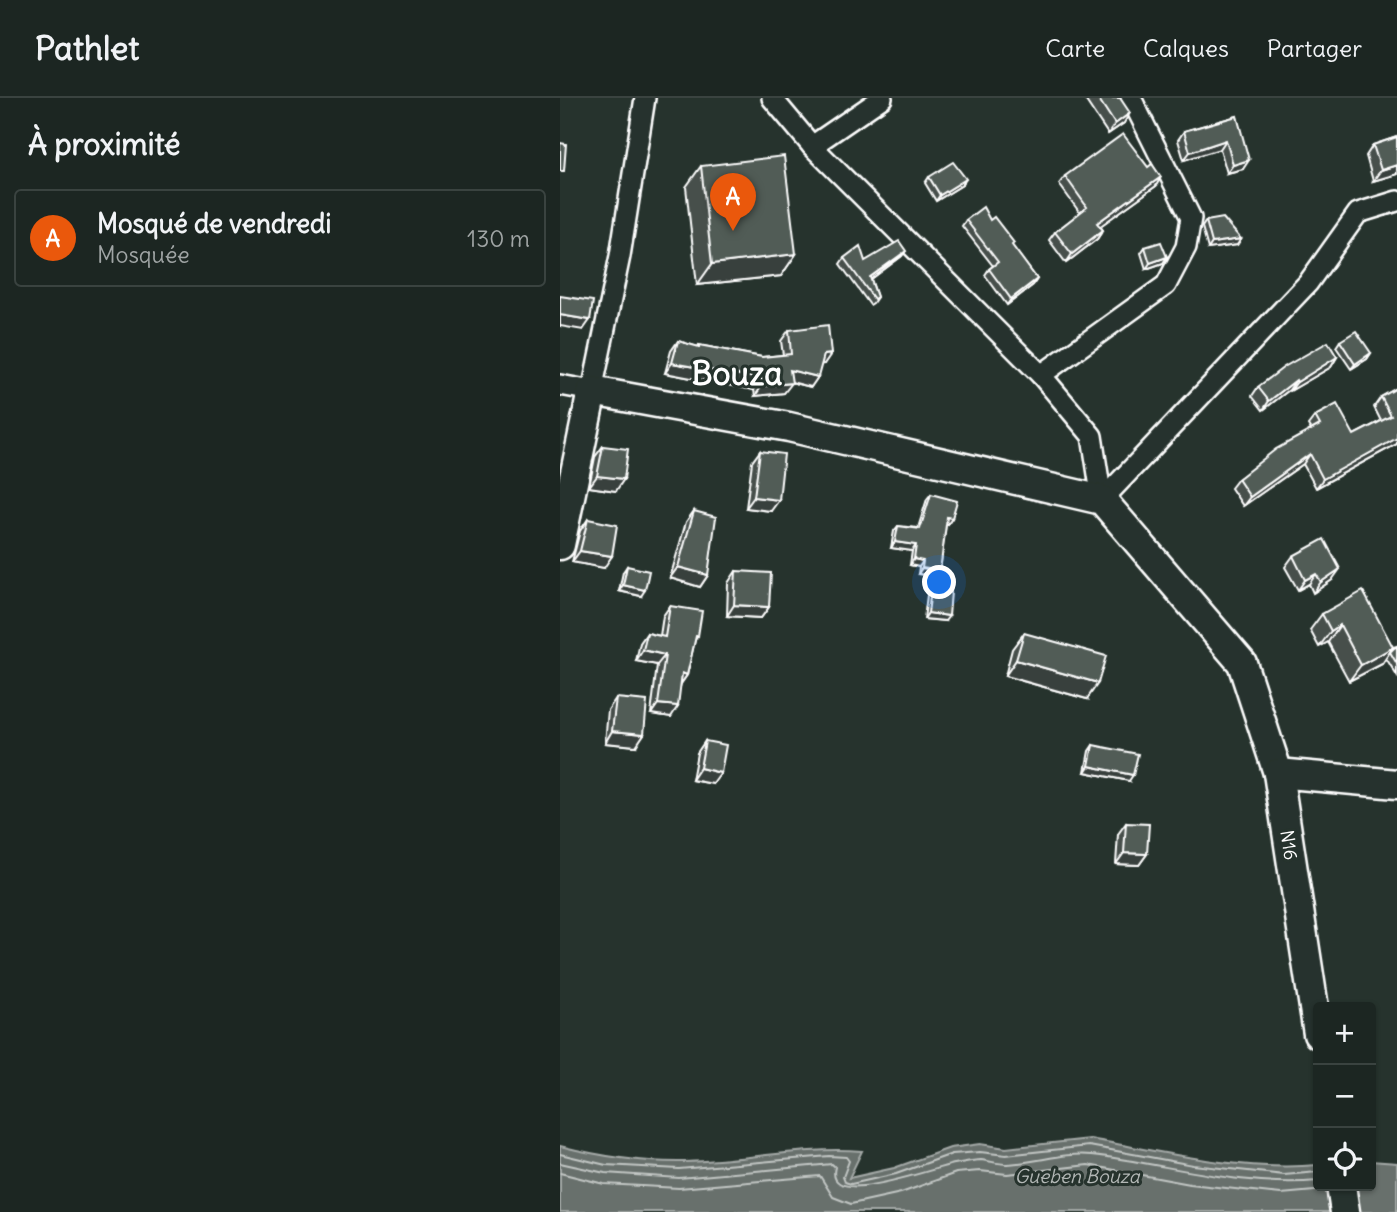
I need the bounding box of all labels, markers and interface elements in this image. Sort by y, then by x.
text: Pathlet [35,27,139,69]
text: Carte [1045,33,1105,63]
text: Calques [1143,33,1229,63]
text: Partager [1267,33,1362,63]
text: À proximité [28,125,180,163]
pin: A [710,173,756,231]
text: Mosqué de vendredi [97,207,331,240]
text: A [46,224,60,253]
text: 130 m [467,224,530,253]
text: Mosquée [97,240,190,269]
district label: Bouza [692,353,782,394]
your location [922,565,956,599]
street label: N16 [1275,828,1303,862]
map controls [1313,1002,1376,1191]
button: + [1313,1002,1376,1065]
button: − [1313,1065,1376,1128]
button: locate [1313,1128,1376,1191]
water label: Gueben Bouza [1014,1164,1141,1188]

